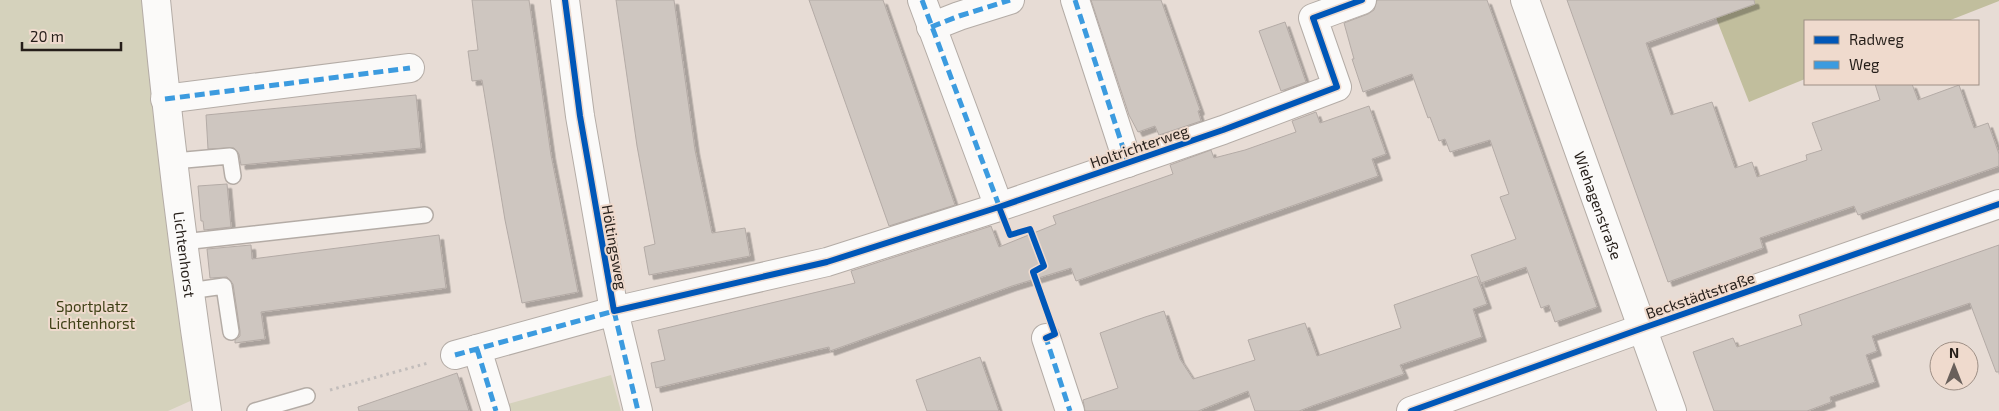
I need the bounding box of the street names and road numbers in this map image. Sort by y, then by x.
street label: Holtrichterweg [1087,121,1191,171]
street label: Wiehagenstraße [1571,149,1626,262]
street label: Höltingsweg [599,203,631,291]
street label: Lichtenhorst [170,210,199,299]
street label: Beckstädtstraße [1643,268,1757,322]

